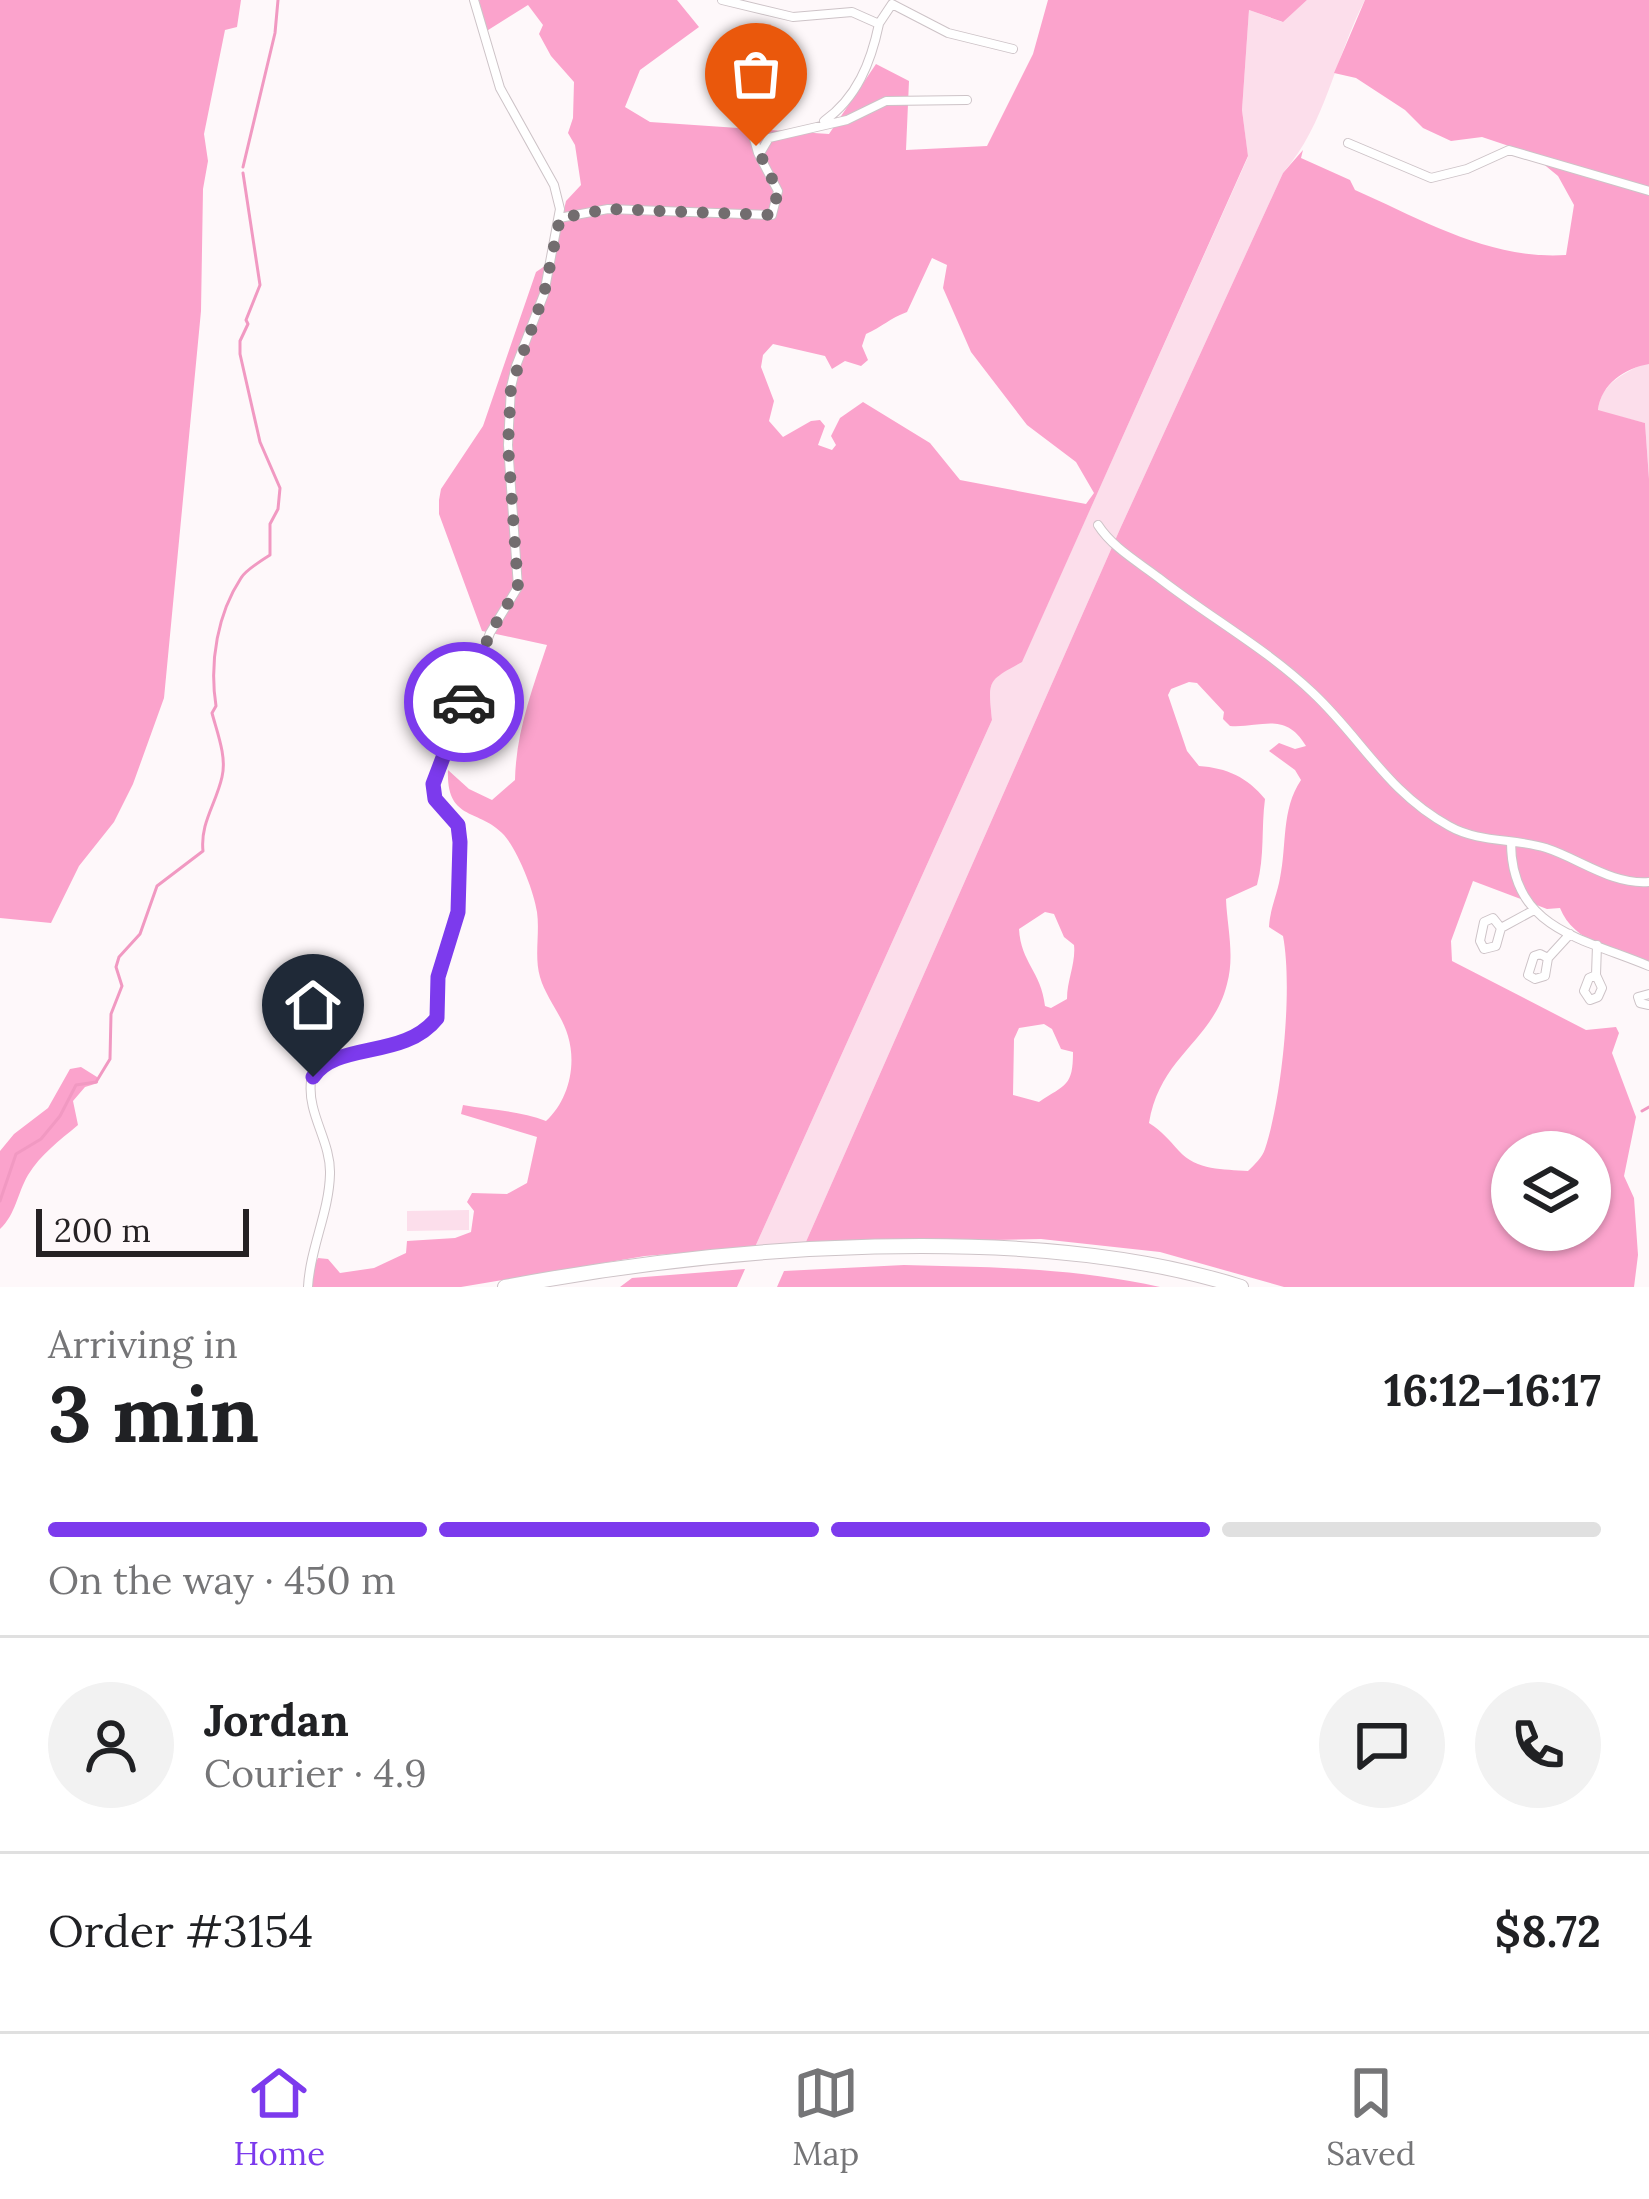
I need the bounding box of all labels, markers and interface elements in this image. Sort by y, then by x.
pin [705,23,807,146]
icon: bag [723,41,789,107]
courier [404,642,524,762]
icon: car [431,669,497,735]
pin [262,954,364,1077]
icon: home [280,972,346,1038]
map controls [1491,1131,1611,1251]
button: layers [1491,1131,1611,1251]
scale bar [36,1203,249,1256]
text: 200 m [54,1209,151,1251]
text: Arriving in [48,1319,238,1369]
text: 16:12–16:17 [1384,1361,1601,1418]
text: 3 min [48,1364,259,1463]
text: On the way · 450 m [48,1555,396,1605]
button: person [48,1682,174,1808]
button: chat [1319,1682,1445,1808]
button: phone [1475,1682,1601,1808]
text: Jordan [204,1691,349,1748]
text: Courier · 4.9 [204,1748,427,1798]
text: Order #3154 [48,1902,313,1959]
text: $8.72 [1495,1902,1601,1959]
tab: Home [233,2060,325,2174]
tab: Map [792,2060,859,2174]
tab: Saved [1326,2060,1415,2174]

